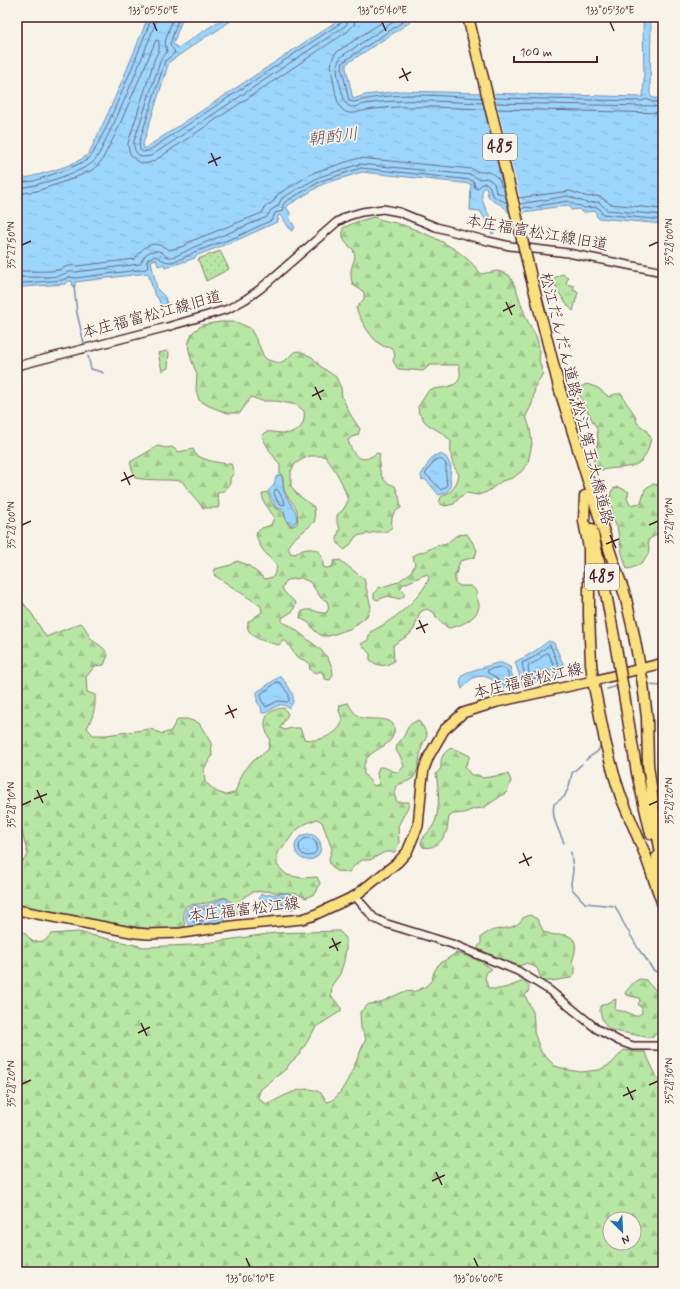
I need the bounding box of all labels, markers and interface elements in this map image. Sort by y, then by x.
text: 133°05'50"E [128,4,178,18]
text: 133°05'40"E [357,4,407,18]
text: 133°05'30"E [586,4,635,18]
scale bar [514,38,597,64]
text: 100 m [520,45,552,61]
water label: 朝酌川 [306,123,360,151]
road number: 485 [483,134,517,160]
street label: 本庄福富松江線旧道 [464,210,610,256]
text: 35°28'00"N [663,218,677,266]
text: 35°27'50"N [5,221,19,269]
street label: 松江だんだん道路;松江第五大橋道路 [534,270,618,528]
street label: 本庄福富松江線旧道 [80,286,224,344]
text: 35°28'10"N [663,498,677,544]
text: 35°28'00"N [5,501,19,549]
road number: 485 [585,564,619,590]
street label: 本庄福富松江線 [471,658,585,704]
text: 35°28'20"N [663,777,677,824]
text: 35°28'10"N [5,782,19,828]
street label: 本庄福富松江線 [187,893,301,927]
text: 35°28'30"N [663,1058,677,1104]
text: 35°28'20"N [5,1060,19,1107]
north arrow [602,1211,642,1251]
text: N [619,1231,632,1247]
text: 133°06'10"E [225,1272,275,1286]
text: 133°06'00"E [453,1272,503,1286]

